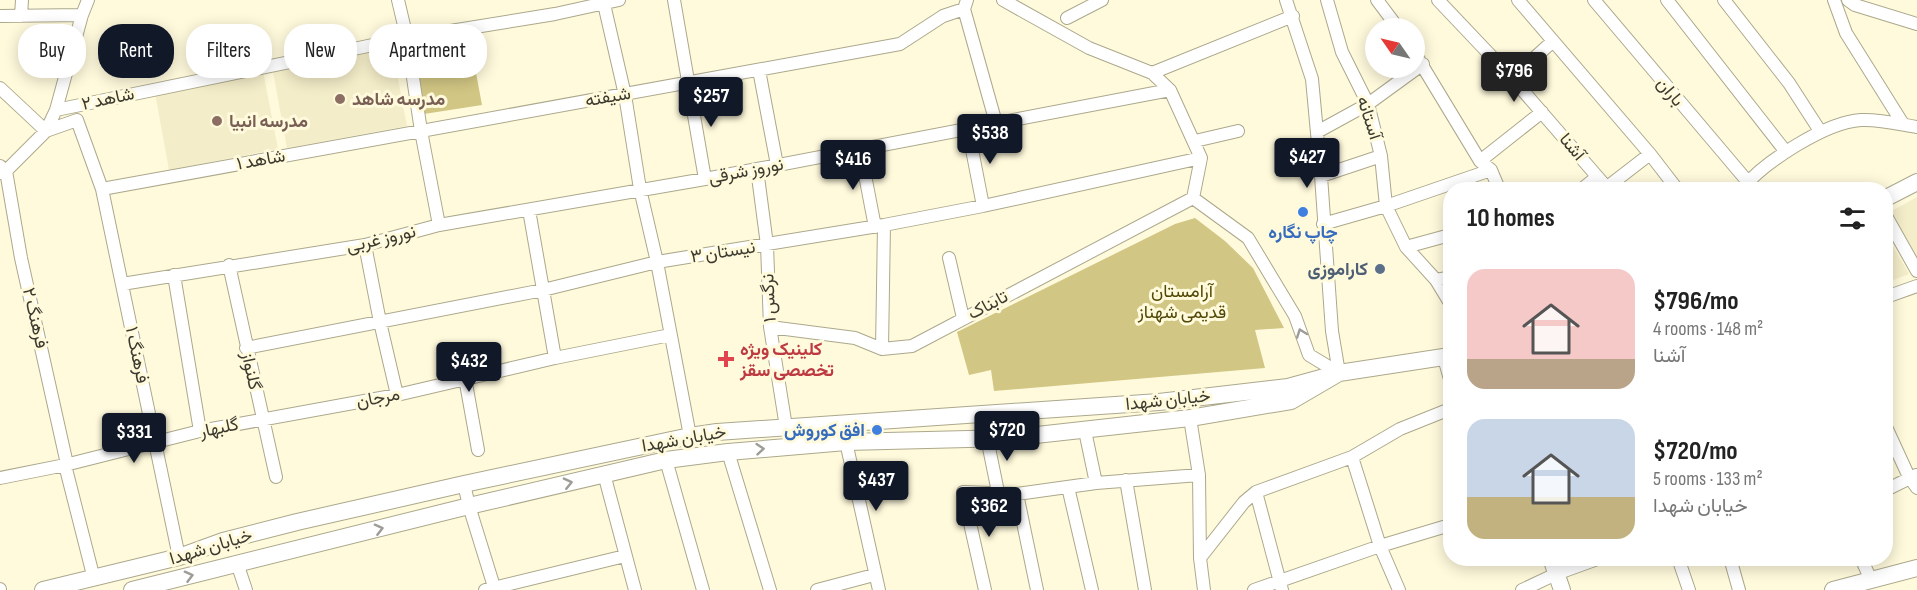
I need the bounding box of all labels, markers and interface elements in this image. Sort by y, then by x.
north arrow [1365,18,1425,78]
map controls [1365,18,1425,78]
chip: Buy [18,24,86,78]
chip: Rent [98,24,174,78]
chip: Filters [186,24,272,78]
chip: New [284,24,357,78]
chip: Apartment [369,24,487,78]
pin: $796 [1478,52,1550,103]
text: $796 [1495,59,1533,83]
street label: باران [1652,73,1688,111]
pin: $257 [675,77,747,128]
street label: شاهد ۲ [80,83,136,115]
street label: شیفته [584,83,632,111]
text: $257 [693,84,729,108]
place label: مدرسه شاهد [352,89,445,110]
marker: مدرسه شاهد [333,92,347,106]
street label: آستانه [1352,94,1386,144]
place label: مدرسه انبیا [229,111,308,132]
marker: مدرسه انبیا [210,114,224,128]
pin: $538 [954,114,1026,165]
text: $538 [971,121,1009,145]
street label: آشنا [1555,129,1591,166]
pin: $427 [1271,138,1343,189]
pin: $416 [817,140,889,191]
street label: شاهد ۱ [235,145,287,175]
text: $427 [1288,145,1326,169]
text: $416 [835,147,871,171]
street label: نوروز شرقی [707,153,785,189]
icon: filters [1836,202,1869,235]
text: 10 homes [1467,203,1555,234]
marker: چاپ نگاره [1296,205,1310,219]
street label: نوروز غربی [344,221,418,257]
place label: چاپ نگاره [1268,222,1338,244]
street label: نیستان ۳ [689,237,757,267]
place label: کاراموزی [1308,259,1368,280]
marker: کاراموزی [1373,262,1387,276]
street label: نرگس ۱ [757,273,781,323]
park label: آرامستان قدیمی شهناز [1137,281,1226,323]
street label: فرهنگ ۲ [18,286,52,350]
street label: تابناک [964,286,1012,324]
text: $796/mo [1653,286,1739,317]
icon: home [1515,293,1587,365]
text: 4 rooms · 148 m² [1653,317,1763,341]
street label: فرهنگ ۱ [121,325,153,385]
one-way arrow [1296,328,1308,339]
place label: کلینیک ویژه تخصصی سقز [739,339,834,381]
pin: $432 [433,342,505,393]
text: آشنا [1653,344,1685,368]
street label: گلنواز [237,349,265,392]
text: $432 [450,349,488,373]
marker: کلینیک ویژه تخصصی سقز [717,350,735,368]
street label: مرجان [354,383,402,413]
street label: خیابان شهدا [1124,385,1212,415]
pin: $720 [971,411,1043,462]
pin: $331 [98,413,170,464]
street label: گلبهار [196,414,241,443]
text: $720 [988,418,1026,442]
text: $331 [116,420,152,444]
place label: افق کوروش [784,420,865,441]
street label: خیابان شهدا [640,421,728,457]
marker: افق کوروش [870,423,884,437]
text: $720/mo [1653,436,1738,467]
one-way arrow [755,443,764,456]
icon: home [1515,443,1587,515]
pin: $437 [840,461,912,512]
text: 5 rooms · 133 m² [1653,467,1763,491]
text: $437 [857,468,895,492]
one-way arrow [563,477,573,490]
pin: $362 [953,487,1025,538]
text: $362 [970,494,1008,518]
text: خیابان شهدا [1653,494,1748,518]
street label: خیابان شهدا [167,524,255,570]
one-way arrow [373,524,383,537]
one-way arrow [183,571,194,583]

